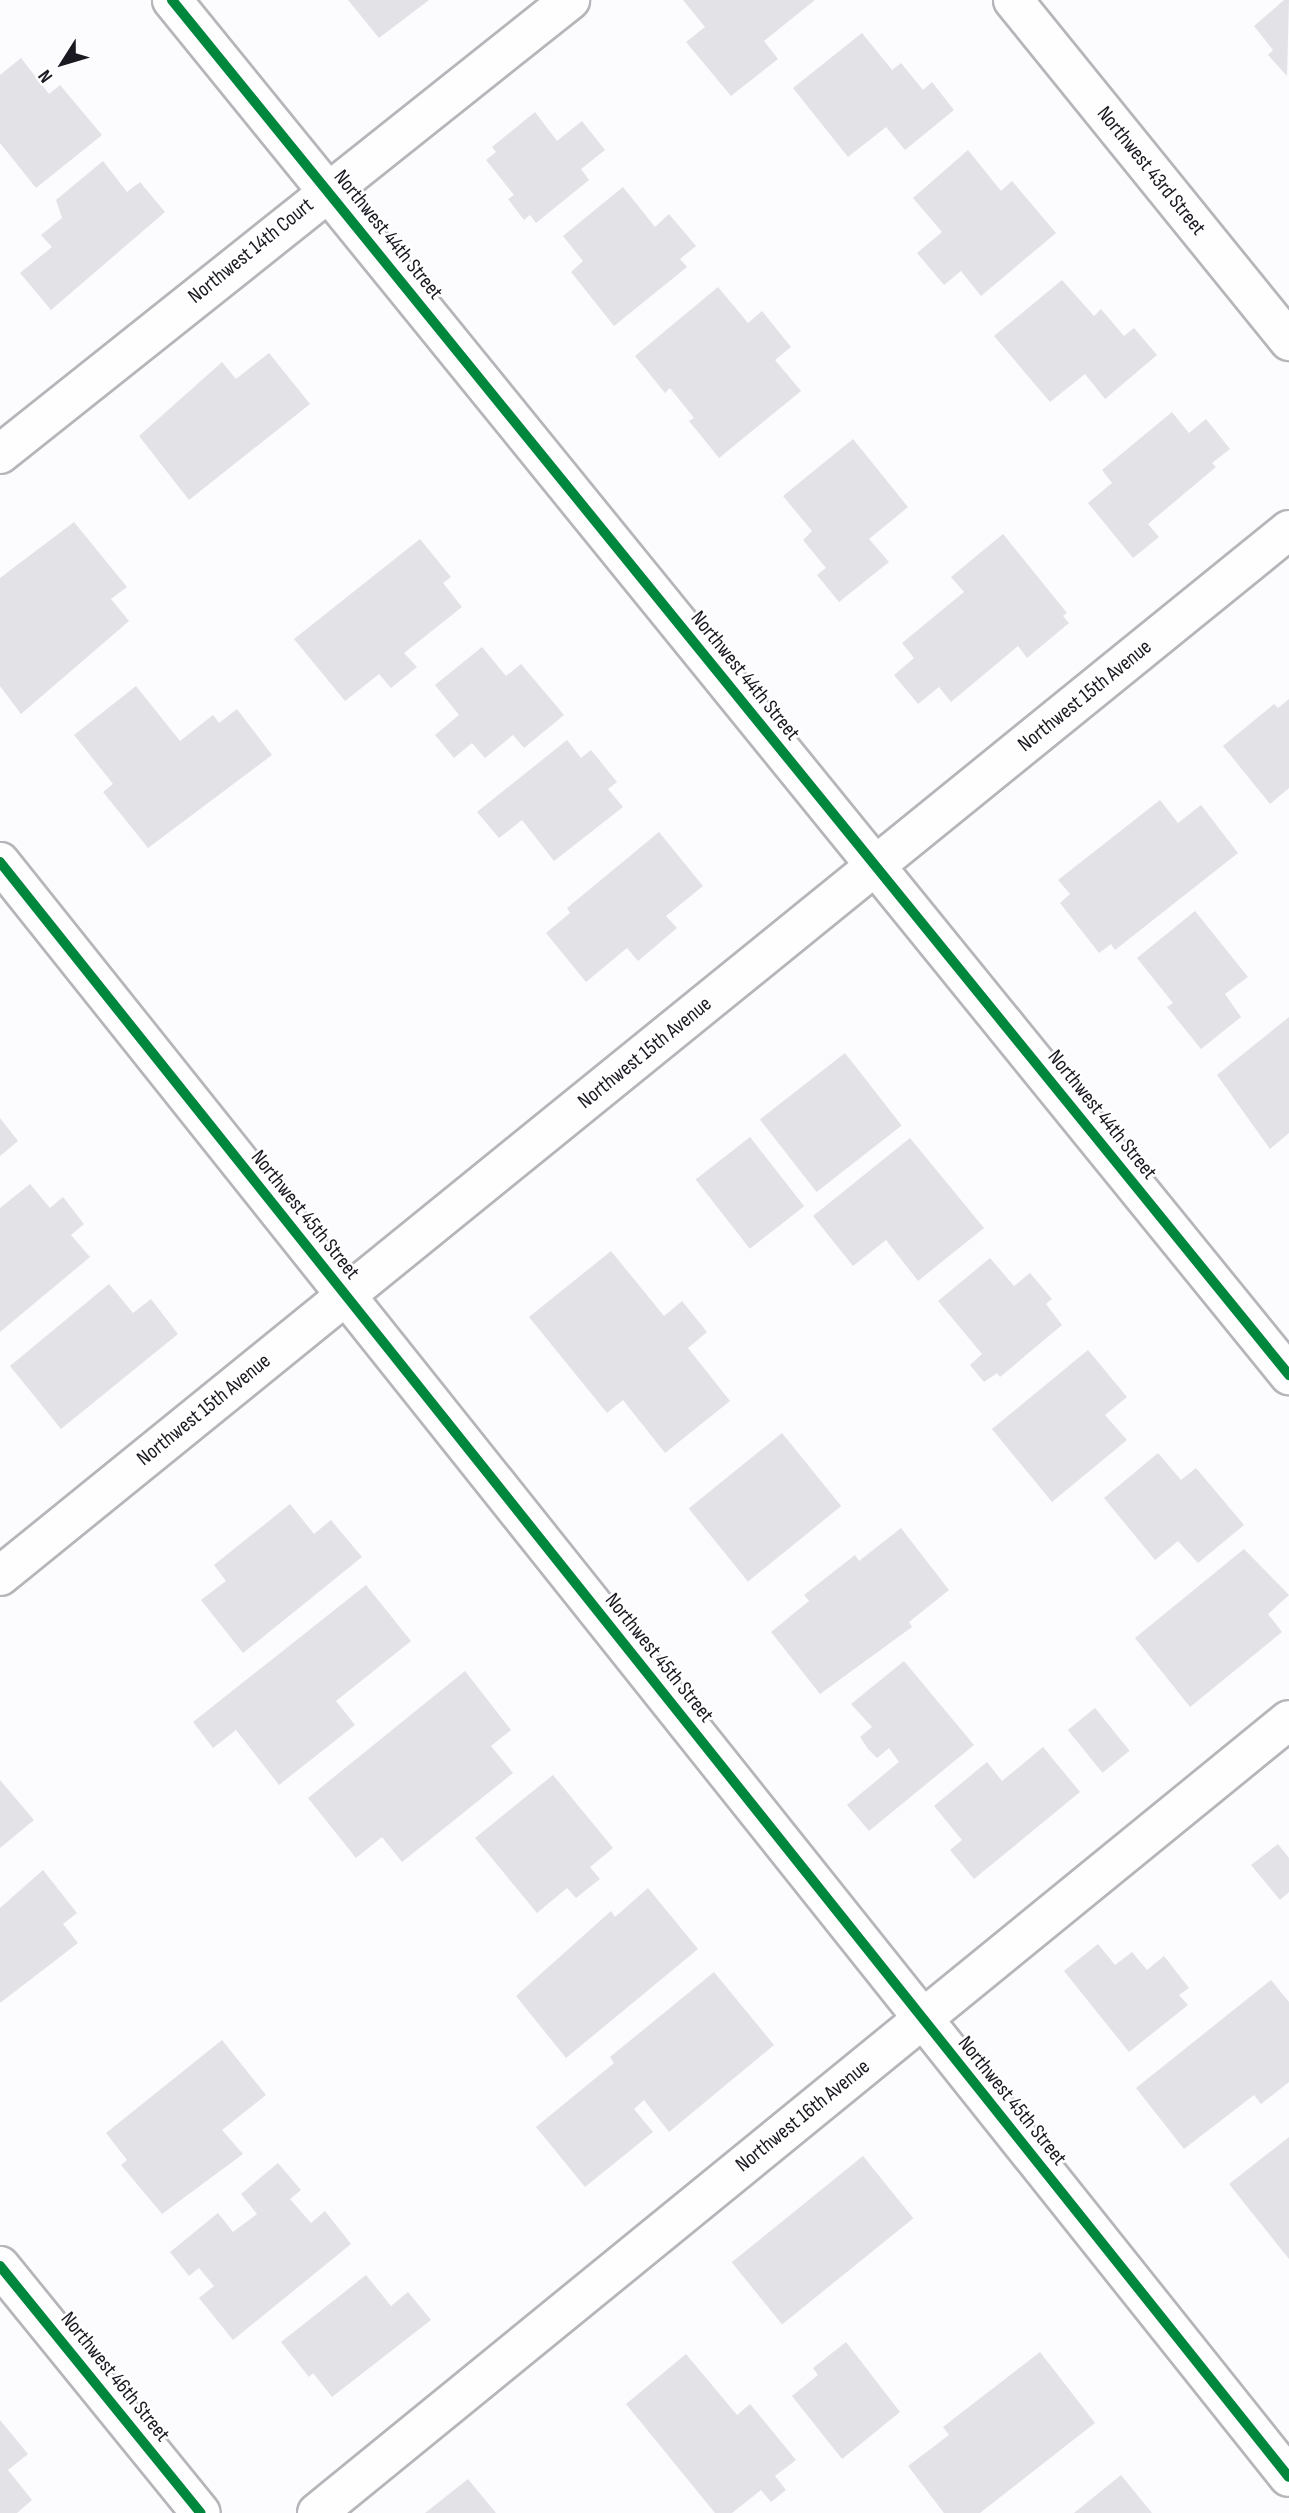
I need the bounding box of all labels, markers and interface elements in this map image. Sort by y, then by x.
north arrow [28,28,98,98]
text: N [34,65,58,87]
street label: Northwest 43rd Street [1091,102,1211,240]
street label: Northwest 44th Street [328,165,448,305]
street label: Northwest 14th Court [183,193,319,309]
street label: Northwest 44th Street [685,606,805,746]
street label: Northwest 15th Avenue [1013,634,1157,758]
street label: Northwest 15th Avenue [573,991,717,1115]
street label: Northwest 44th Street [1042,1045,1162,1185]
street label: Northwest 45th Street [245,1145,365,1285]
street label: Northwest 15th Avenue [132,1348,276,1472]
street label: Northwest 45th Street [599,1588,719,1728]
street label: Northwest 45th Street [952,2031,1072,2171]
street label: Northwest 16th Avenue [731,2054,875,2178]
street label: Northwest 46th Street [55,2307,175,2447]

